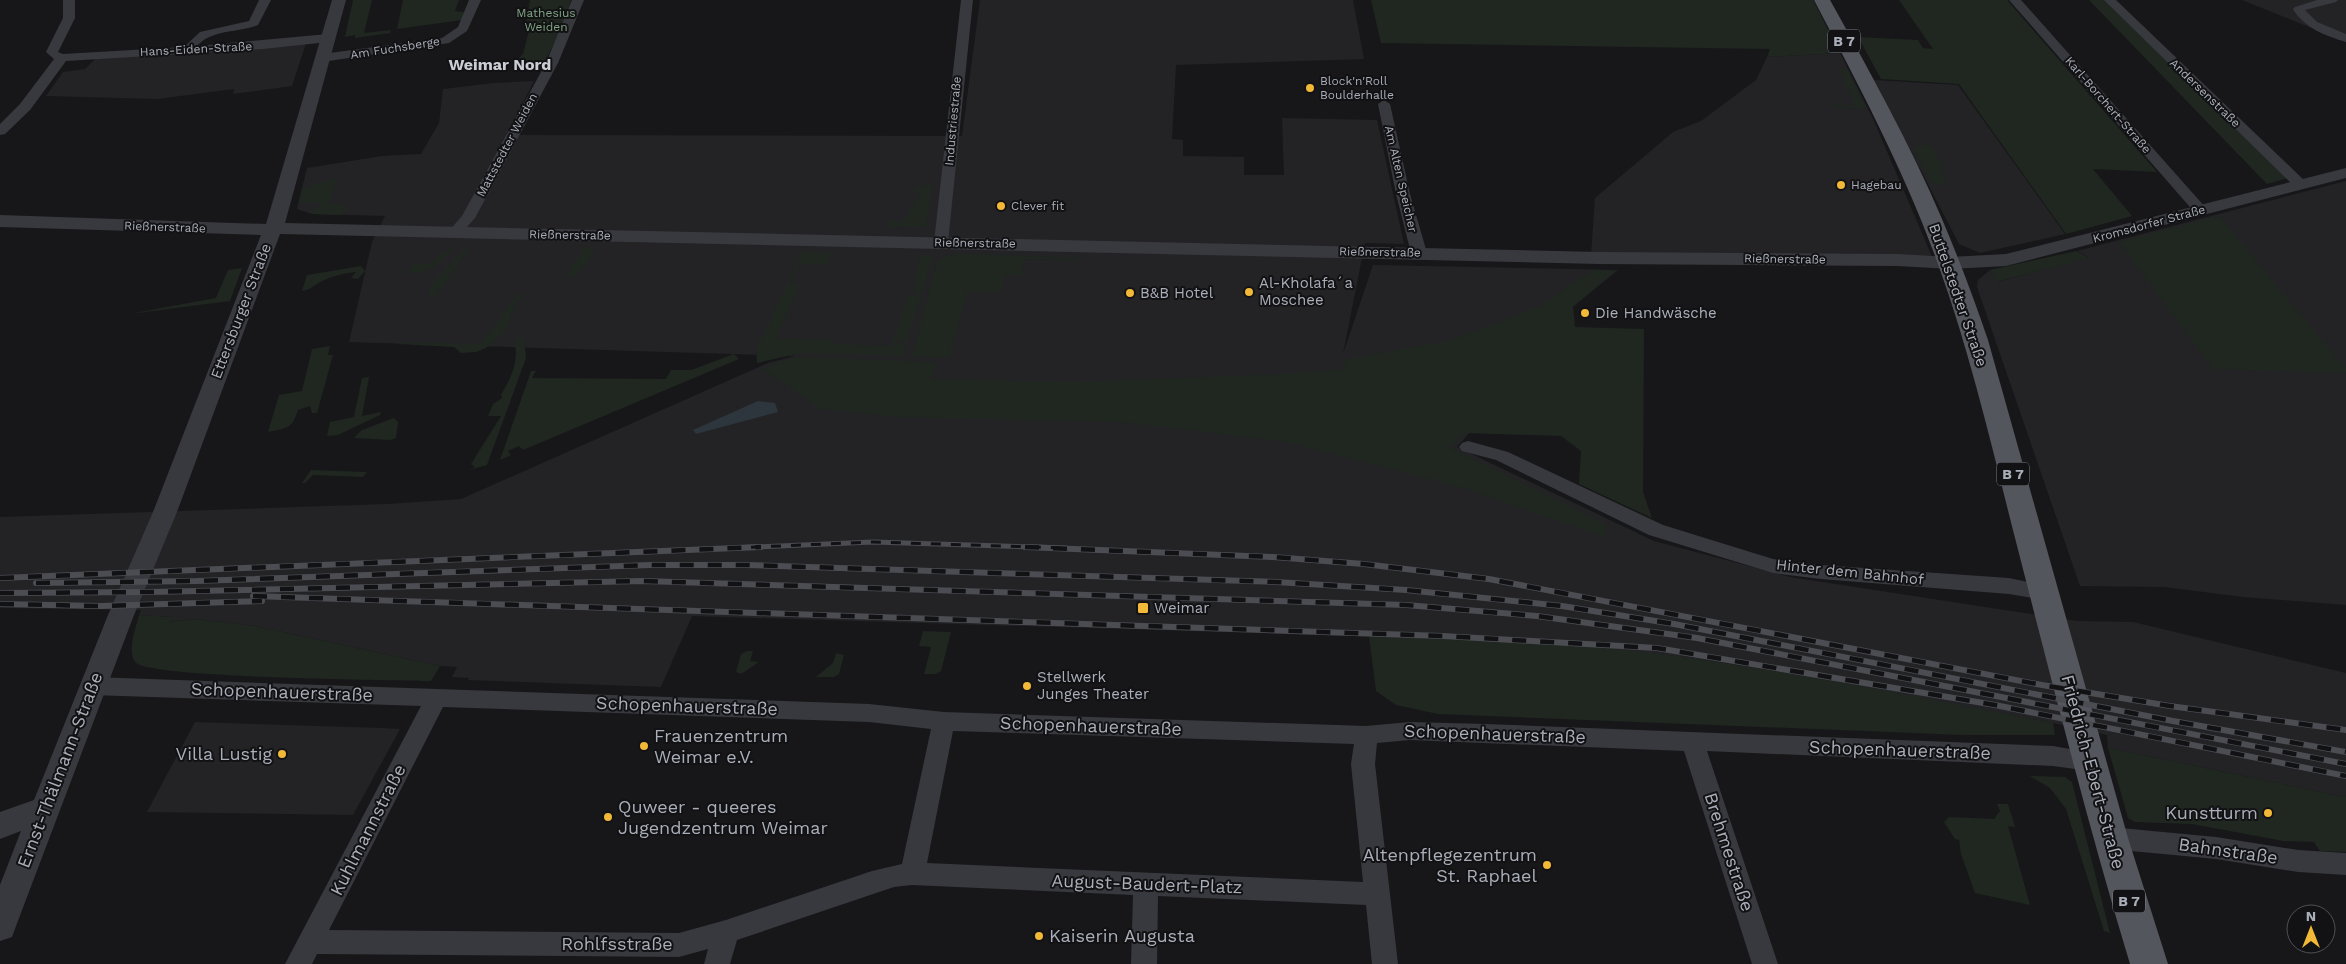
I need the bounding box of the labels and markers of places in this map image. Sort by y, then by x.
place label: Block'n'Roll Boulderhalle [1320,74,1394,102]
marker: Block'n'Roll Boulderhalle [1304,82,1316,94]
place label: Hagebau [1851,178,1902,192]
marker: Hagebau [1835,179,1847,191]
place label: Clever fit [1011,199,1064,213]
marker: Clever fit [995,200,1007,212]
place label: Al-Kholafa´a Moschee [1259,274,1354,309]
place label: B&B Hotel [1140,284,1214,302]
marker: Al-Kholafa´a Moschee [1243,286,1255,298]
marker: B&B Hotel [1124,287,1136,299]
place label: Die Handwäsche [1595,304,1717,322]
marker: Die Handwäsche [1579,307,1591,319]
place label: Weimar [1154,599,1209,617]
marker: Weimar [1136,601,1150,615]
place label: Stellwerk Junges Theater [1037,668,1149,703]
marker: Stellwerk Junges Theater [1021,680,1033,692]
place label: Frauenzentrum Weimar e.V. [654,725,788,767]
marker: Frauenzentrum Weimar e.V. [638,740,650,752]
place label: Villa Lustig [176,743,272,764]
marker: Villa Lustig [276,748,288,760]
place label: Quweer - queeres Jugendzentrum Weimar [618,796,828,838]
place label: Kunstturm [2165,802,2258,823]
marker: Kunstturm [2262,807,2274,819]
marker: Quweer - queeres Jugendzentrum Weimar [602,811,614,823]
place label: Altenpflegezentrum St. Raphael [1363,844,1537,886]
marker: Altenpflegezentrum St. Raphael [1541,859,1553,871]
place label: Kaiserin Augusta [1049,925,1195,946]
marker: Kaiserin Augusta [1033,930,1045,942]

